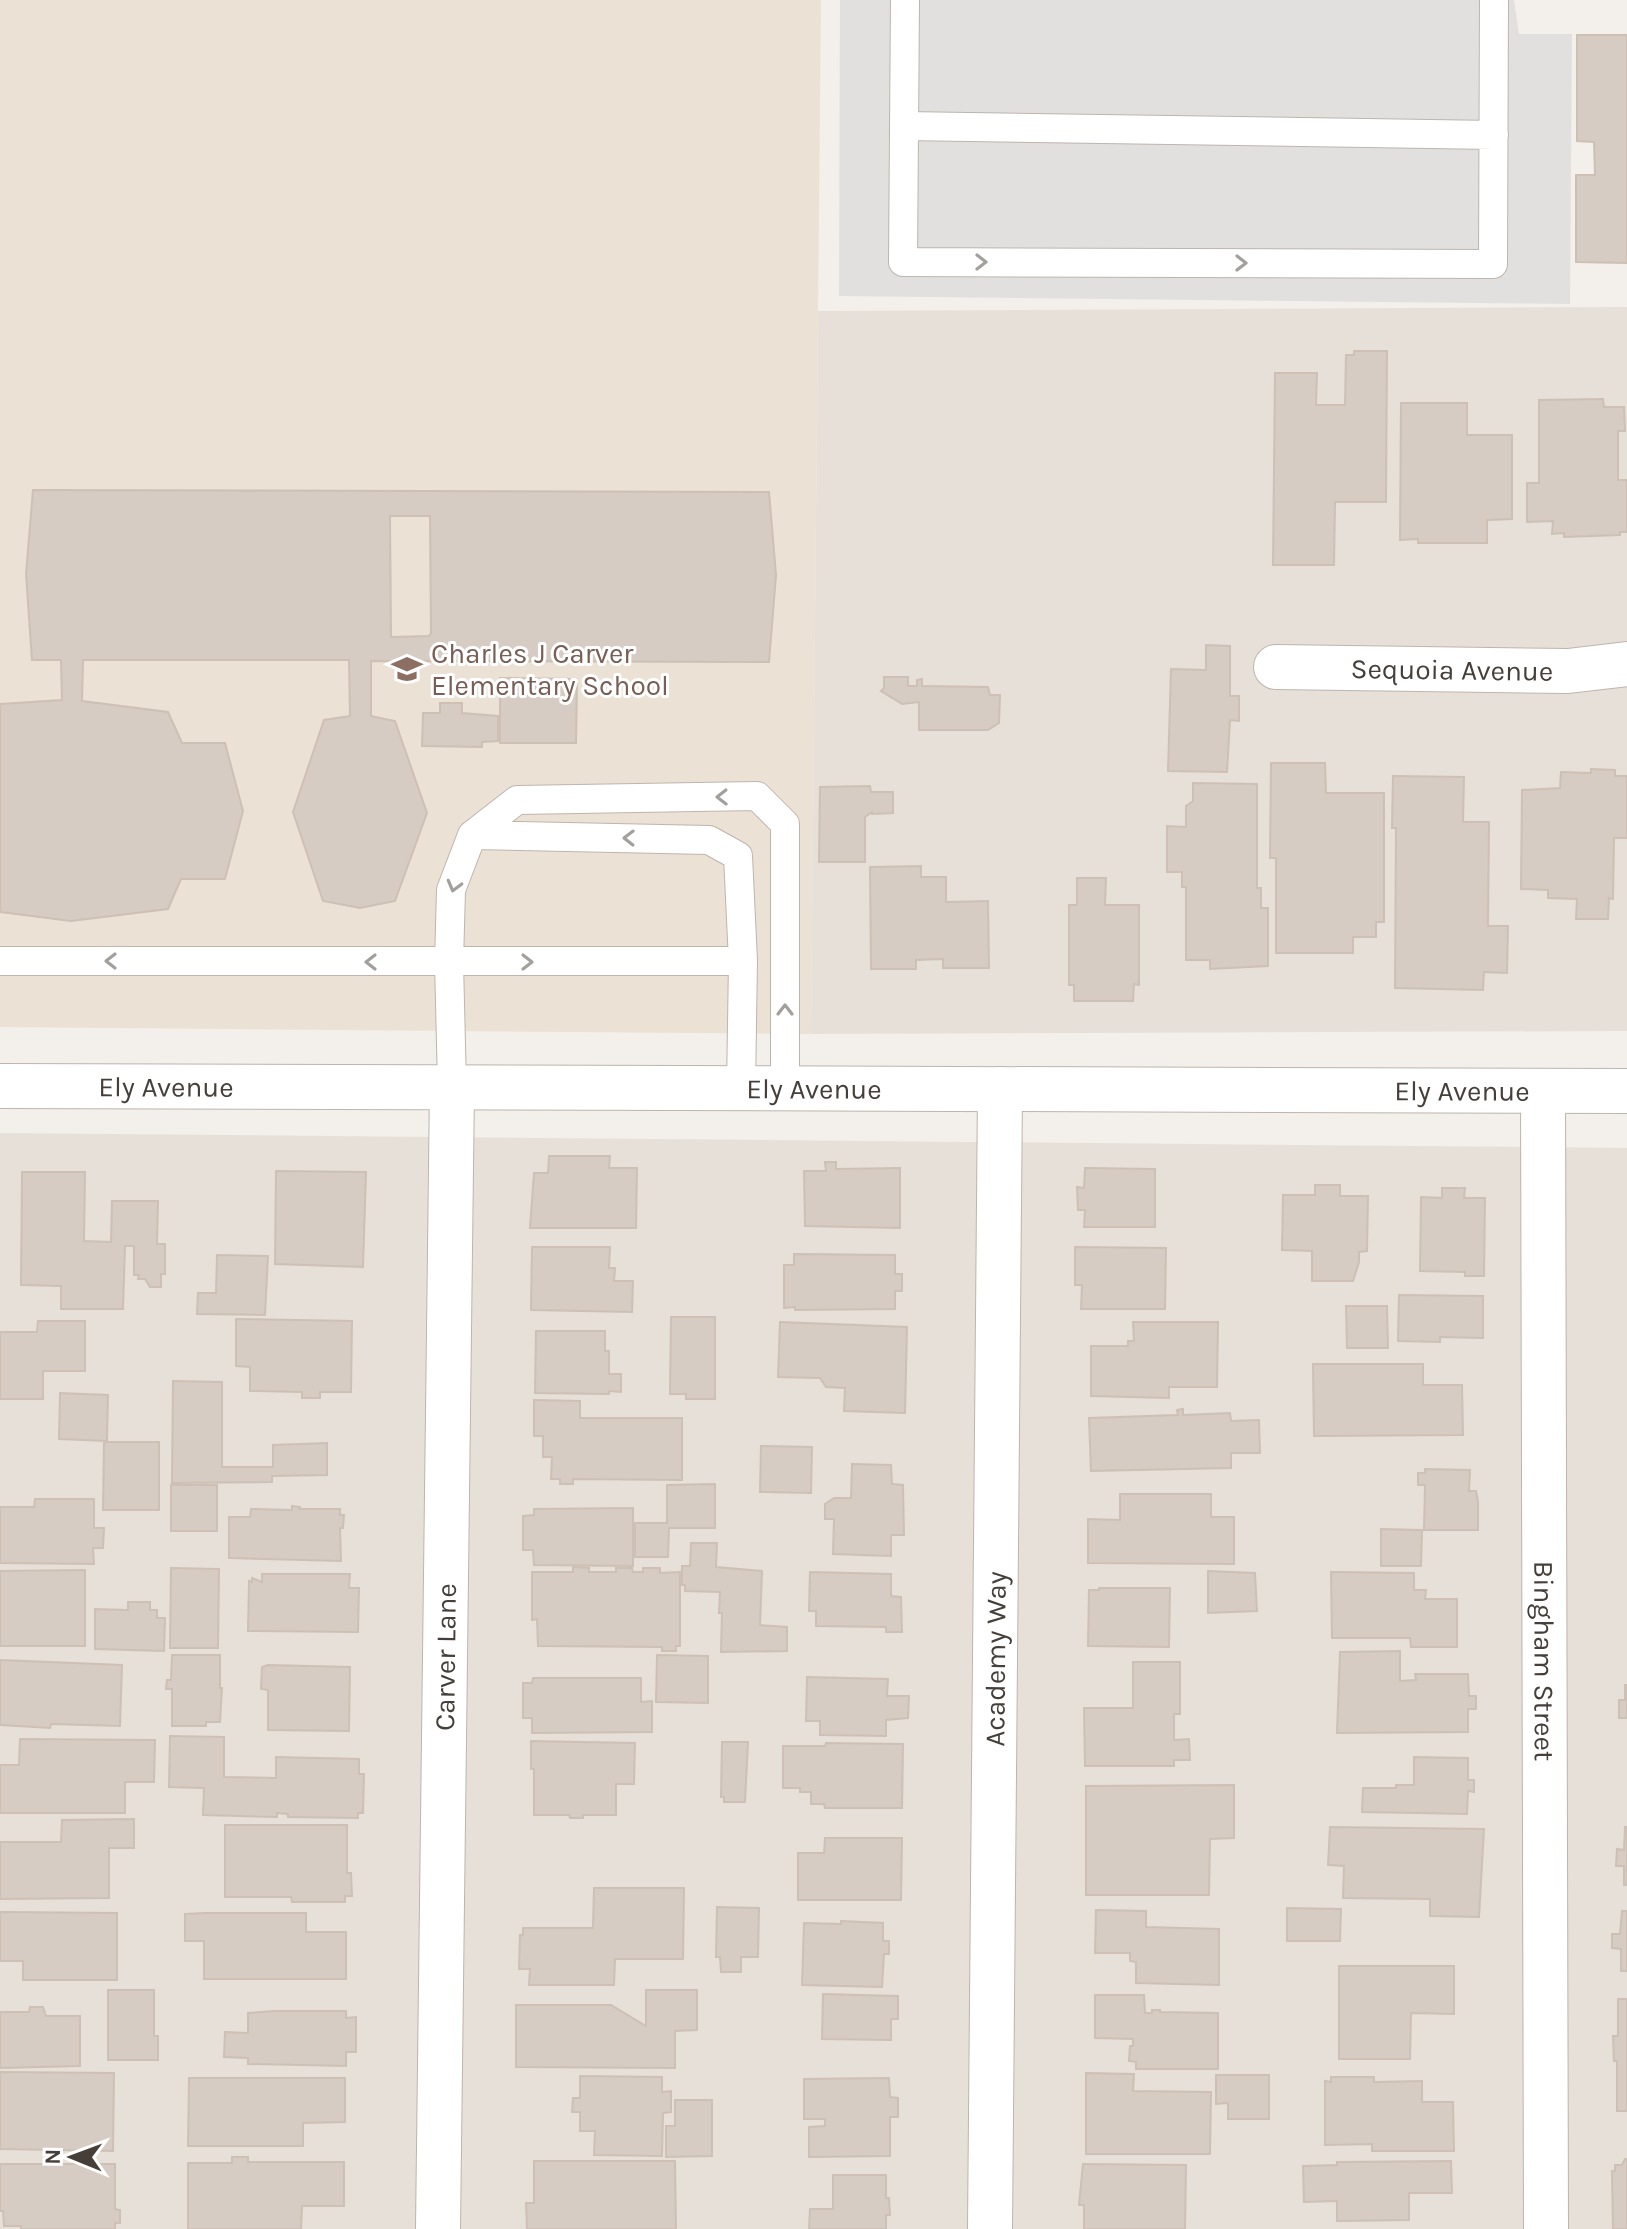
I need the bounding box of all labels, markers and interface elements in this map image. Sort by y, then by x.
one-way arrow [975,253,988,271]
one-way arrow [1235,254,1248,272]
place label: Charles J Carver Elementary School [431,637,669,702]
school or university icon: Charles J Carver Elementary School [390,652,424,686]
street label: Sequoia Avenue [1350,652,1554,688]
one-way arrow [715,788,728,806]
one-way arrow [622,830,635,847]
one-way arrow [447,878,464,892]
one-way arrow [104,952,117,970]
one-way arrow [364,953,377,971]
one-way arrow [521,953,534,971]
one-way arrow [776,1003,794,1016]
street label: Ely Avenue [98,1070,234,1104]
street label: Ely Avenue [746,1072,882,1106]
street label: Ely Avenue [1394,1074,1530,1108]
street label: Bingham Street [1527,1561,1561,1761]
street label: Academy Way [978,1571,1013,1747]
street label: Carver Lane [428,1583,463,1731]
north arrow [32,2117,112,2197]
text: N [40,2149,66,2165]

